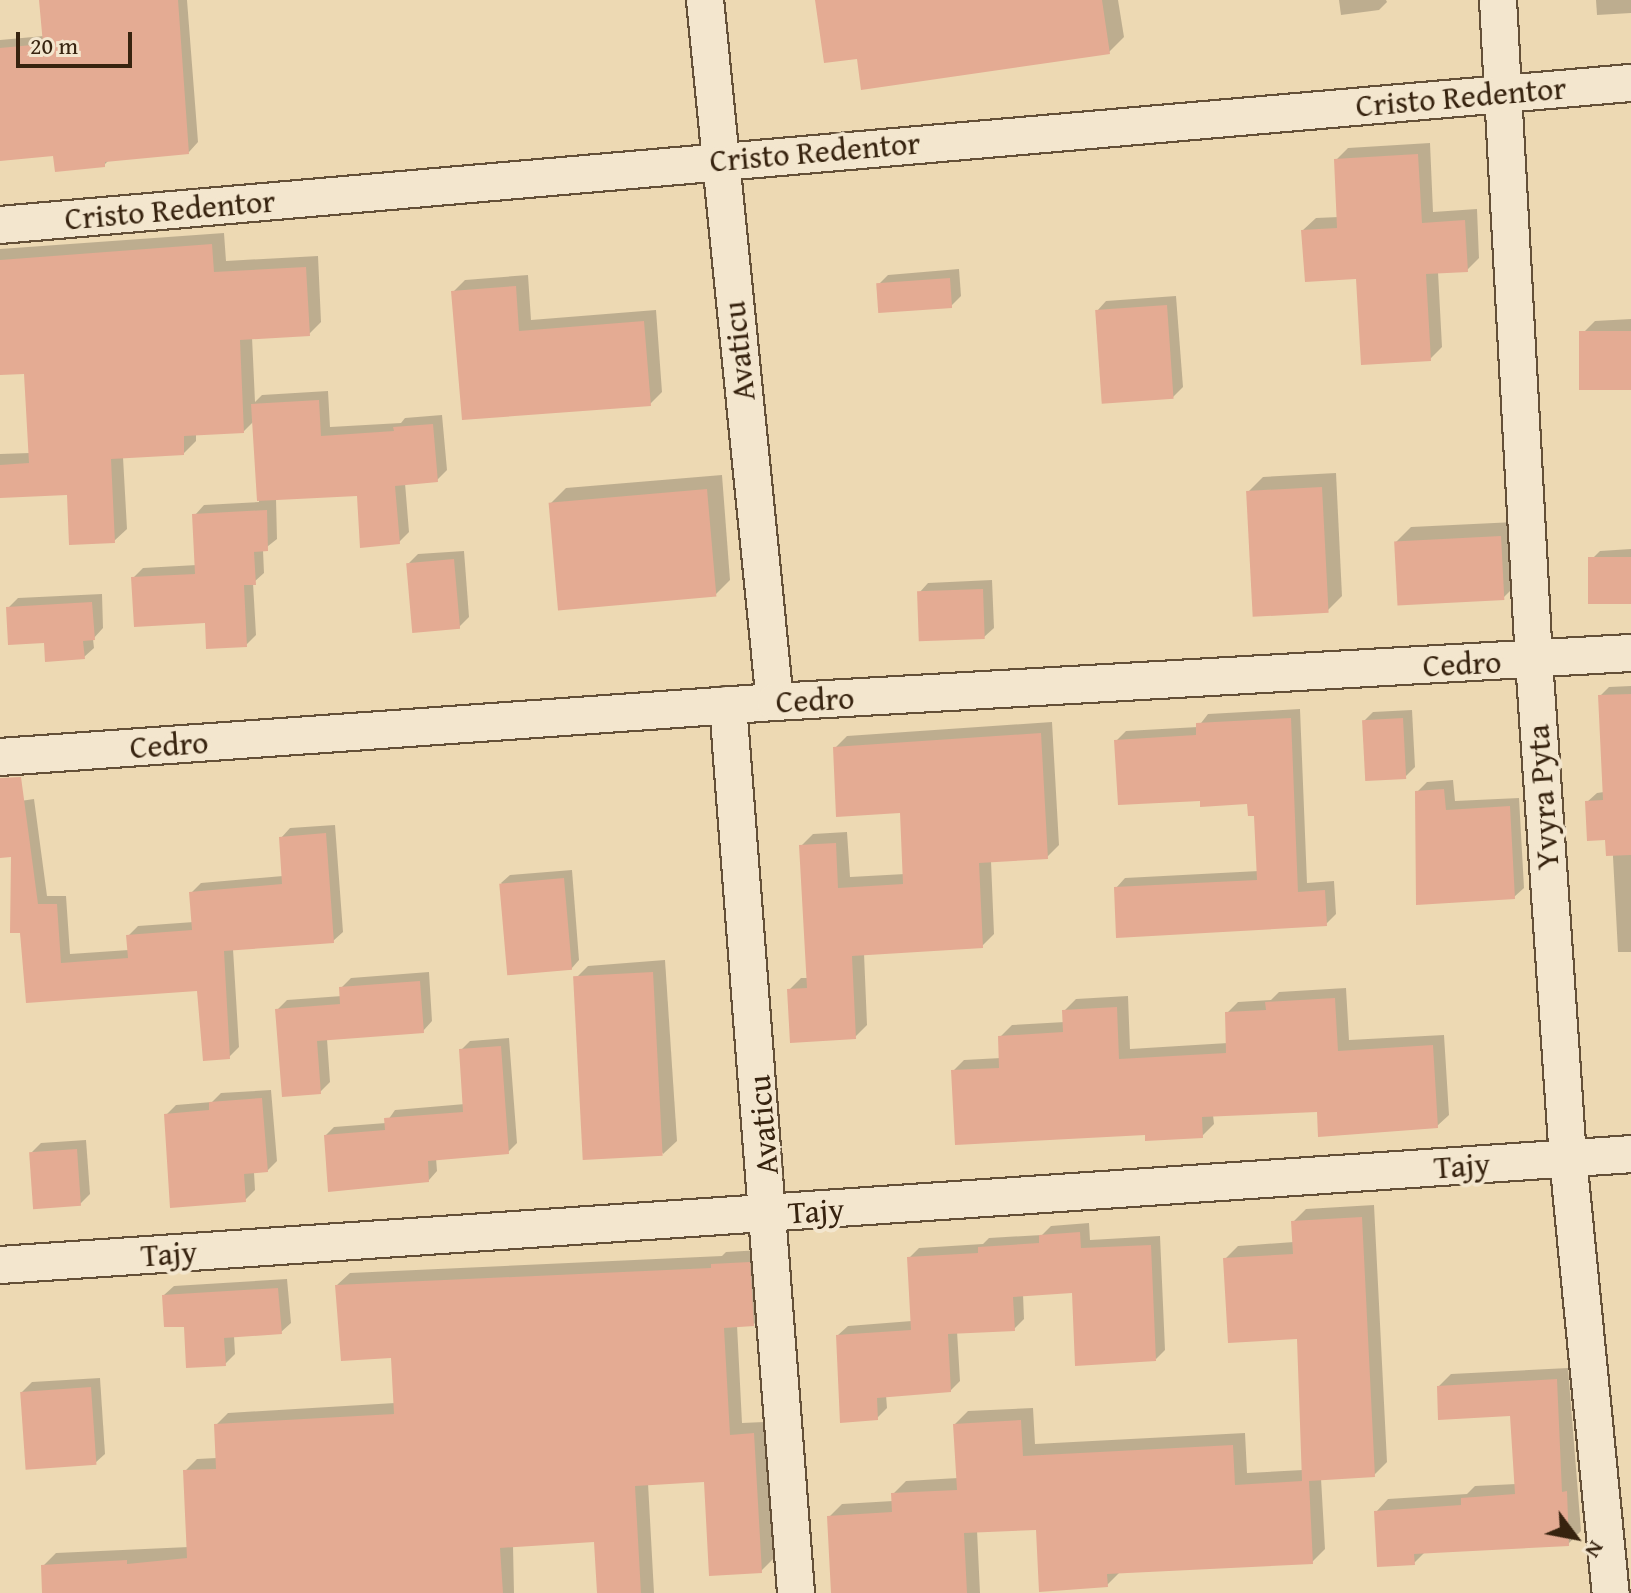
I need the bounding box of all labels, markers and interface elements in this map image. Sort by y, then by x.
scale bar [20,16,136,66]
text: 20 m [30,28,78,63]
street label: Cristo Redentor [1354,69,1568,125]
street label: Cristo Redentor [708,124,922,180]
street label: Cristo Redentor [63,182,277,238]
street label: Avaticu [715,299,763,403]
street label: Cedro [1422,643,1502,685]
street label: Cedro [775,679,855,721]
street label: Cedro [128,723,210,767]
street label: Yvyra Pyta [1519,723,1567,871]
street label: Avaticu [740,1073,786,1177]
street label: Tajy [1433,1145,1491,1187]
street label: Tajy [787,1190,845,1232]
street label: Tajy [140,1233,198,1275]
north arrow [1535,1497,1615,1577]
text: N [1578,1535,1613,1564]

